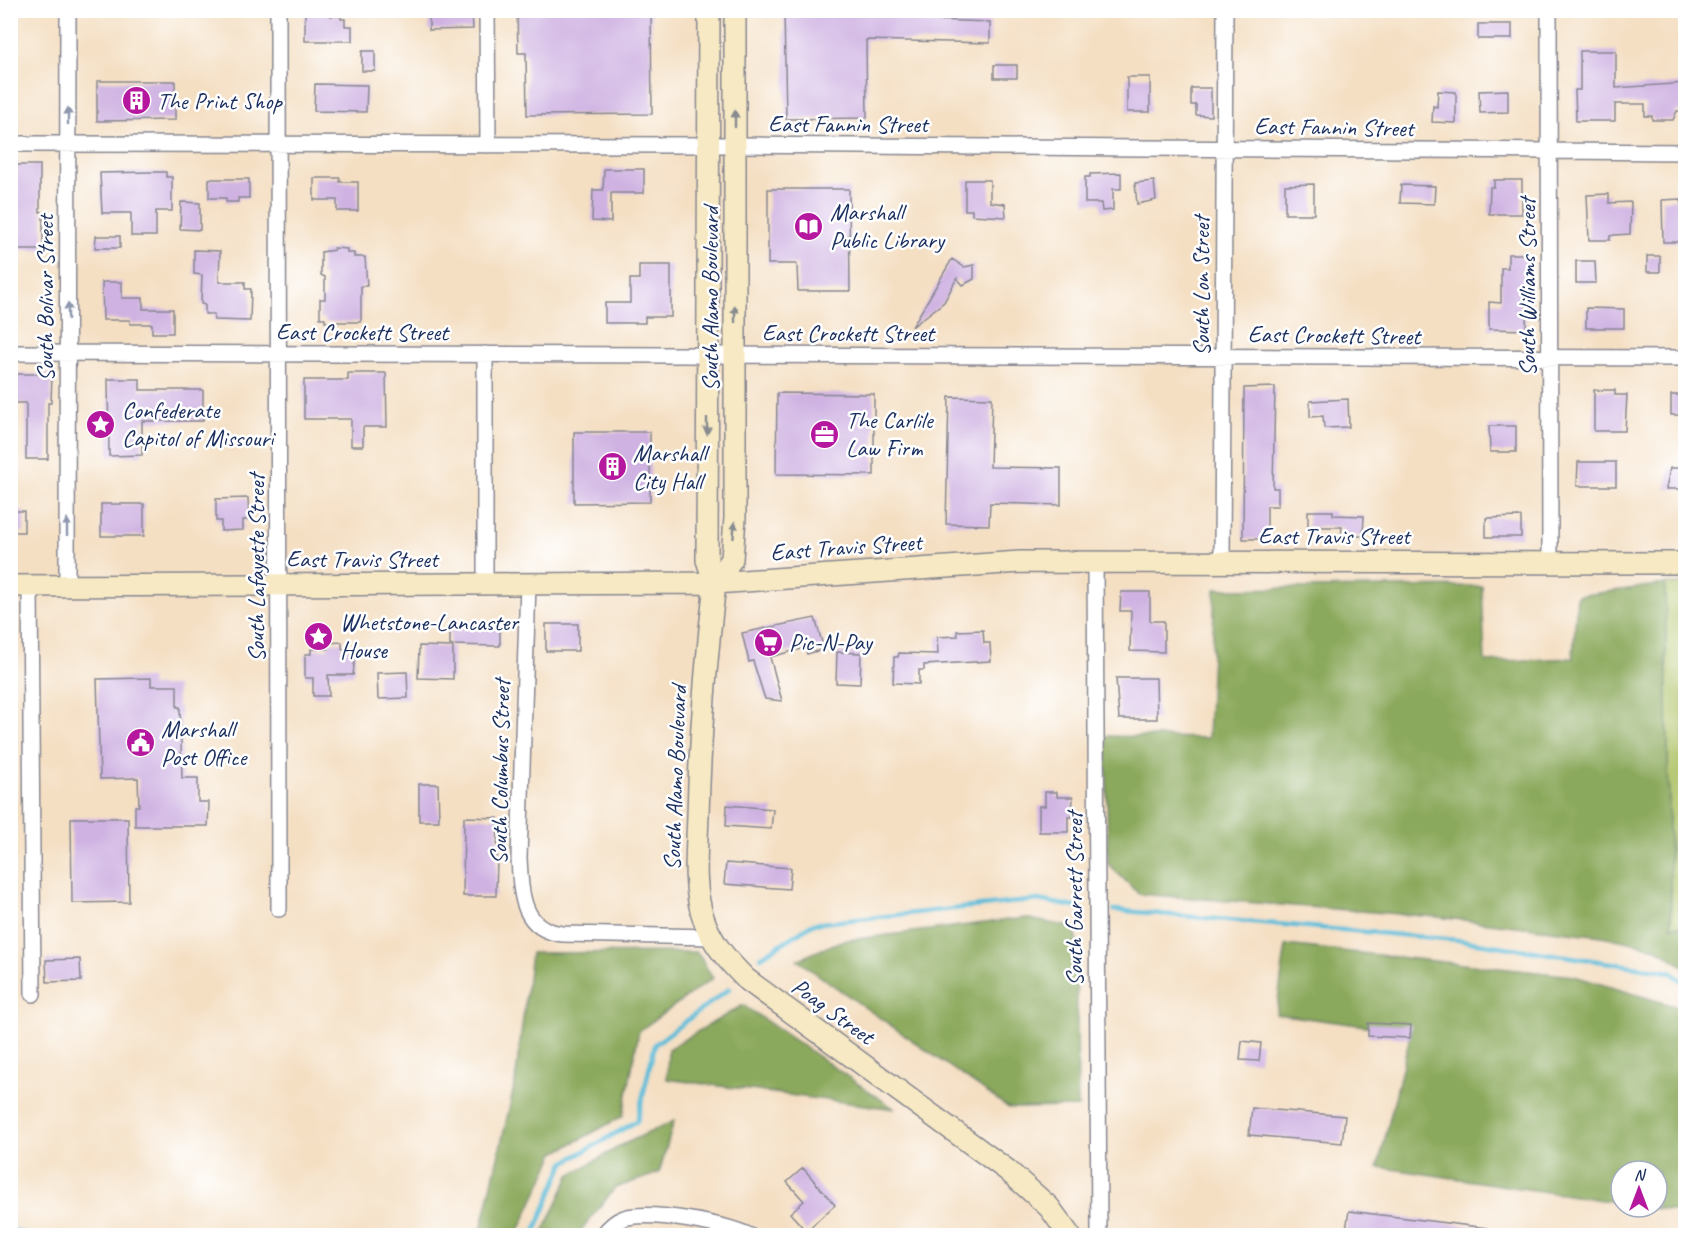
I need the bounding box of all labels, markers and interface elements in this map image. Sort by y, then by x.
building icon: The Print Shop [120,85,152,117]
place label: The Print Shop [157,86,284,116]
one-way arrow [63,107,73,126]
one-way arrow [730,109,740,128]
street label: East Fannin Street [768,109,930,139]
street label: East Fannin Street [1254,111,1416,143]
street label: South Williams Street [1512,195,1542,376]
place label: Marshall Public Library [830,197,946,255]
street label: South Alamo Boulevard [695,203,725,391]
library icon: Marshall Public Library [793,210,825,242]
street label: South Bolivar Street [30,213,60,381]
street label: South Lon Street [1186,213,1216,356]
one-way arrow [63,302,73,321]
one-way arrow [730,304,740,323]
street label: East Crockett Street [276,317,450,347]
street label: East Crockett Street [762,318,936,348]
street label: East Crockett Street [1248,319,1422,352]
place label: Confederate Capitol of Missouri [122,395,276,453]
place label: The Carlile Law Firm [846,405,935,463]
place icon: Confederate Capitol of Missouri [85,408,117,440]
one-way arrow [702,416,712,435]
office icon: The Carlile Law Firm [809,418,841,450]
place label: Marshall City Hall [633,438,710,496]
building icon: Marshall City Hall [596,451,628,483]
street label: South Lafayette Street [241,471,271,662]
one-way arrow [62,518,72,537]
one-way arrow [729,520,739,539]
street label: East Travis Street [1258,521,1412,551]
street label: East Travis Street [769,527,925,567]
street label: East Travis Street [286,544,440,574]
place label: Whetstone-Lancaster House [340,607,520,665]
place icon: Whetstone-Lancaster House [303,620,335,652]
supermarket icon: Pic-N-Pay [752,626,784,658]
place label: Pic-N-Pay [789,627,874,657]
street label: South Columbus Street [483,676,517,865]
street label: South Alamo Boulevard [657,682,693,871]
place label: Marshall Post Office [161,714,248,772]
public building icon: Marshall Post Office [124,727,156,759]
street label: South Garrett Street [1059,809,1089,986]
street label: Poag Street [786,971,882,1052]
north arrow [1609,1159,1669,1219]
text: N [1634,1165,1647,1185]

